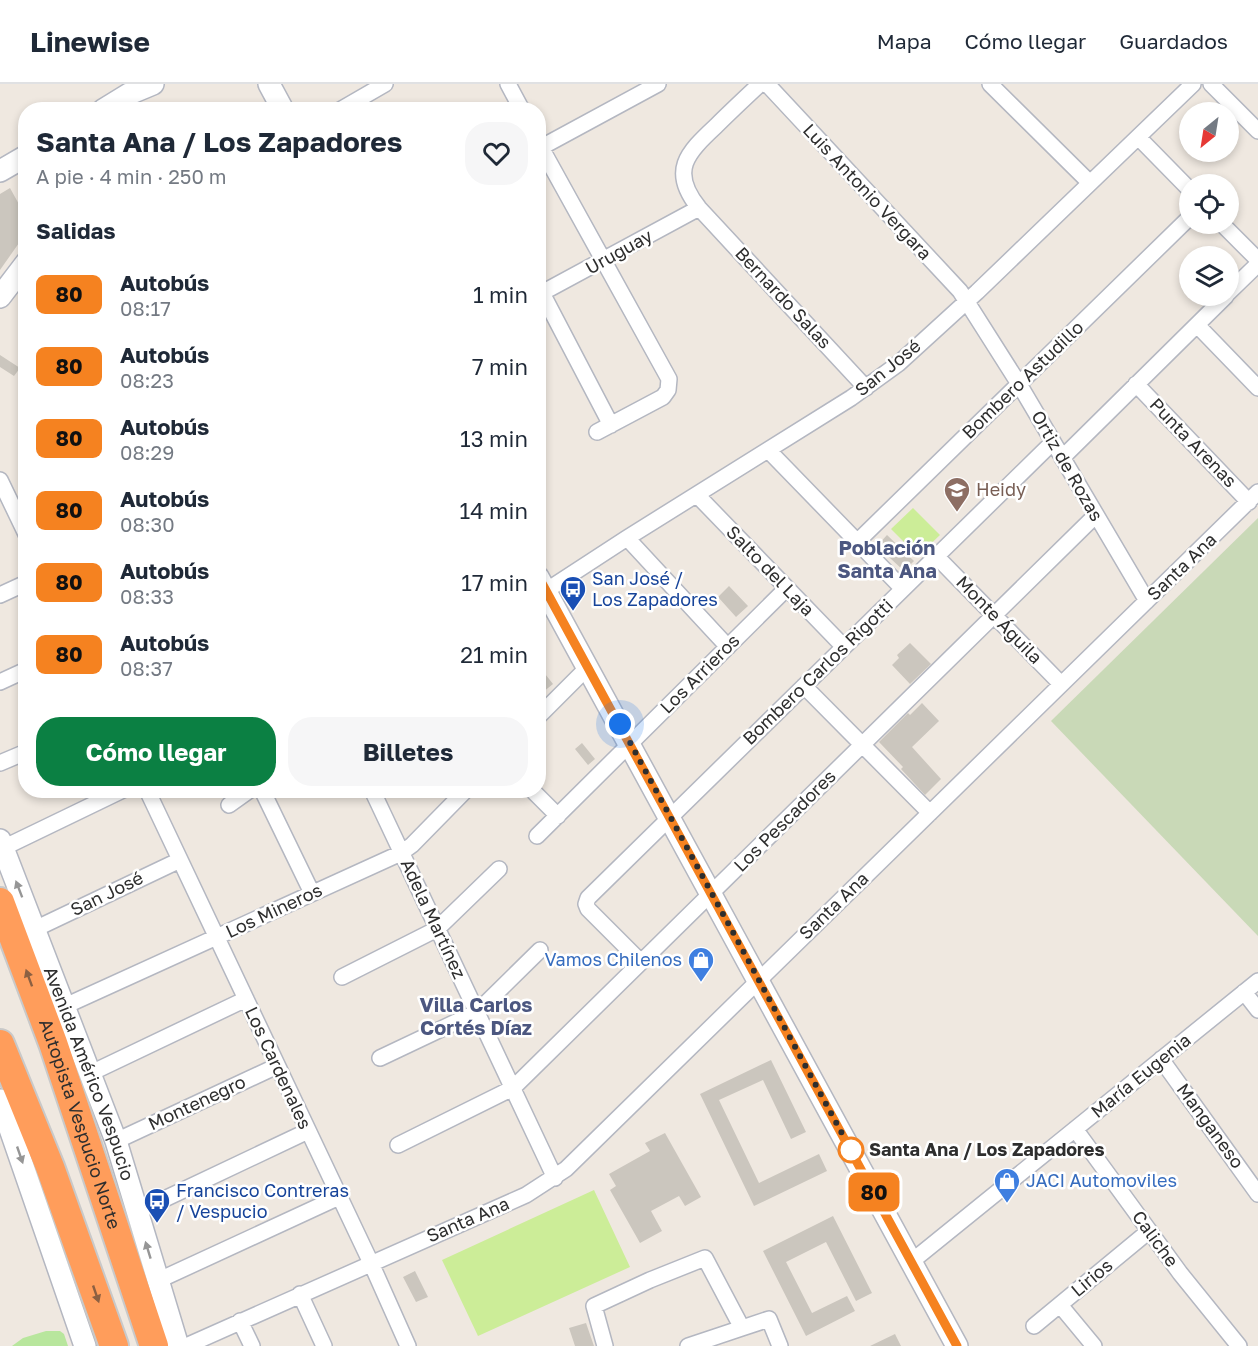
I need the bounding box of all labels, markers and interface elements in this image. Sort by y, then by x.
text: Linewise [30,25,150,58]
text: Mapa [877,28,932,54]
text: Cómo llegar [965,28,1086,54]
text: Guardados [1119,28,1228,54]
north arrow [1179,102,1239,162]
map controls [1179,102,1239,306]
street label: Luis Antonio Vergara [799,119,937,264]
button: heart [465,122,528,185]
text: Santa Ana / Los Zapadores [36,125,402,158]
text: A pie · 4 min · 250 m [36,164,227,188]
button: locate [1179,174,1239,234]
text: Salidas [36,217,116,244]
street label: Uruguay [581,224,656,278]
street label: Bernardo Salas [731,242,836,353]
button: layers [1179,246,1239,306]
text: Autobús [120,269,209,296]
text: 80 [55,281,83,307]
text: 1 min [473,281,528,308]
text: 08:17 [120,296,171,320]
street label: Bombero Astudillo [957,316,1088,443]
street label: San José [850,334,925,400]
text: Autobús [120,341,209,368]
text: 80 [55,353,83,379]
text: 7 min [472,353,528,380]
text: 08:23 [120,368,174,392]
street label: Punta Arenas [1146,393,1242,492]
street label: Ortiz de Rozas [1027,406,1108,525]
text: Autobús [120,413,209,440]
text: 80 [55,425,83,451]
text: 13 min [460,425,528,452]
text: 08:29 [120,440,174,464]
school or university icon: Heidy [942,475,972,513]
place label: Heidy [976,478,1026,500]
text: Autobús [120,485,209,512]
text: 80 [55,497,83,523]
text: 14 min [460,497,528,524]
text: 08:30 [120,512,175,536]
street label: Salto del Laja [722,521,819,620]
street label: Santa Ana [1142,528,1221,605]
district label: Población Santa Ana [837,535,937,582]
text: Autobús [120,557,209,584]
place label: San José / Los Zapadores [592,567,718,610]
text: 80 [55,569,83,595]
text: 17 min [461,569,528,596]
street label: Monte Águila [952,571,1047,668]
bus stop icon: San José / Los Zapadores [558,574,588,612]
text: 08:33 [120,584,174,608]
street label: Bombero Carlos Rigotti [738,594,897,749]
text: Autobús [120,629,209,656]
street label: Los Arrieros [655,629,744,718]
text: 80 [55,641,83,667]
text: 21 min [460,641,528,668]
text: 08:37 [120,656,173,680]
your location [605,709,635,739]
button: Cómo llegar [36,717,276,786]
button: Billetes [288,717,528,786]
street label: Los Pescadores [729,765,840,876]
street label: Adela Martínez [397,855,471,982]
street label: San José [67,866,146,920]
street label: Santa Ana [794,867,873,944]
street label: Los Mineros [222,878,325,942]
one-way arrow [14,879,24,897]
shop icon: Vamos Chilenos [686,945,716,983]
place label: Vamos Chilenos [545,948,682,970]
street label: Avenida Américo Vespucio [40,963,139,1183]
one-way arrow [24,969,34,987]
district label: Villa Carlos Cortés Díaz [419,992,533,1039]
street label: Los Cardenales [241,1003,317,1132]
street label: Autopista Vespucio Norte [35,1016,126,1232]
street label: María Eugenia [1086,1028,1195,1122]
street label: Montenegro [144,1070,249,1134]
street label: Manganeso [1173,1079,1249,1172]
marker: Santa Ana / Los Zapadores [838,1137,864,1163]
place label: Santa Ana / Los Zapadores [869,1138,1105,1160]
one-way arrow [16,1146,26,1164]
shop icon: JACI Automoviles [992,1166,1022,1204]
place label: JACI Automoviles [1026,1169,1177,1191]
line badge: 80 [847,1172,901,1212]
place label: Francisco Contreras / Vespucio [176,1179,349,1222]
text: 80 [860,1179,888,1205]
bus stop icon: Francisco Contreras / Vespucio [142,1186,172,1224]
street label: Santa Ana [423,1192,512,1246]
street label: Caliche [1128,1206,1184,1271]
one-way arrow [143,1241,152,1259]
street label: Lirios [1066,1254,1117,1301]
one-way arrow [91,1285,101,1303]

